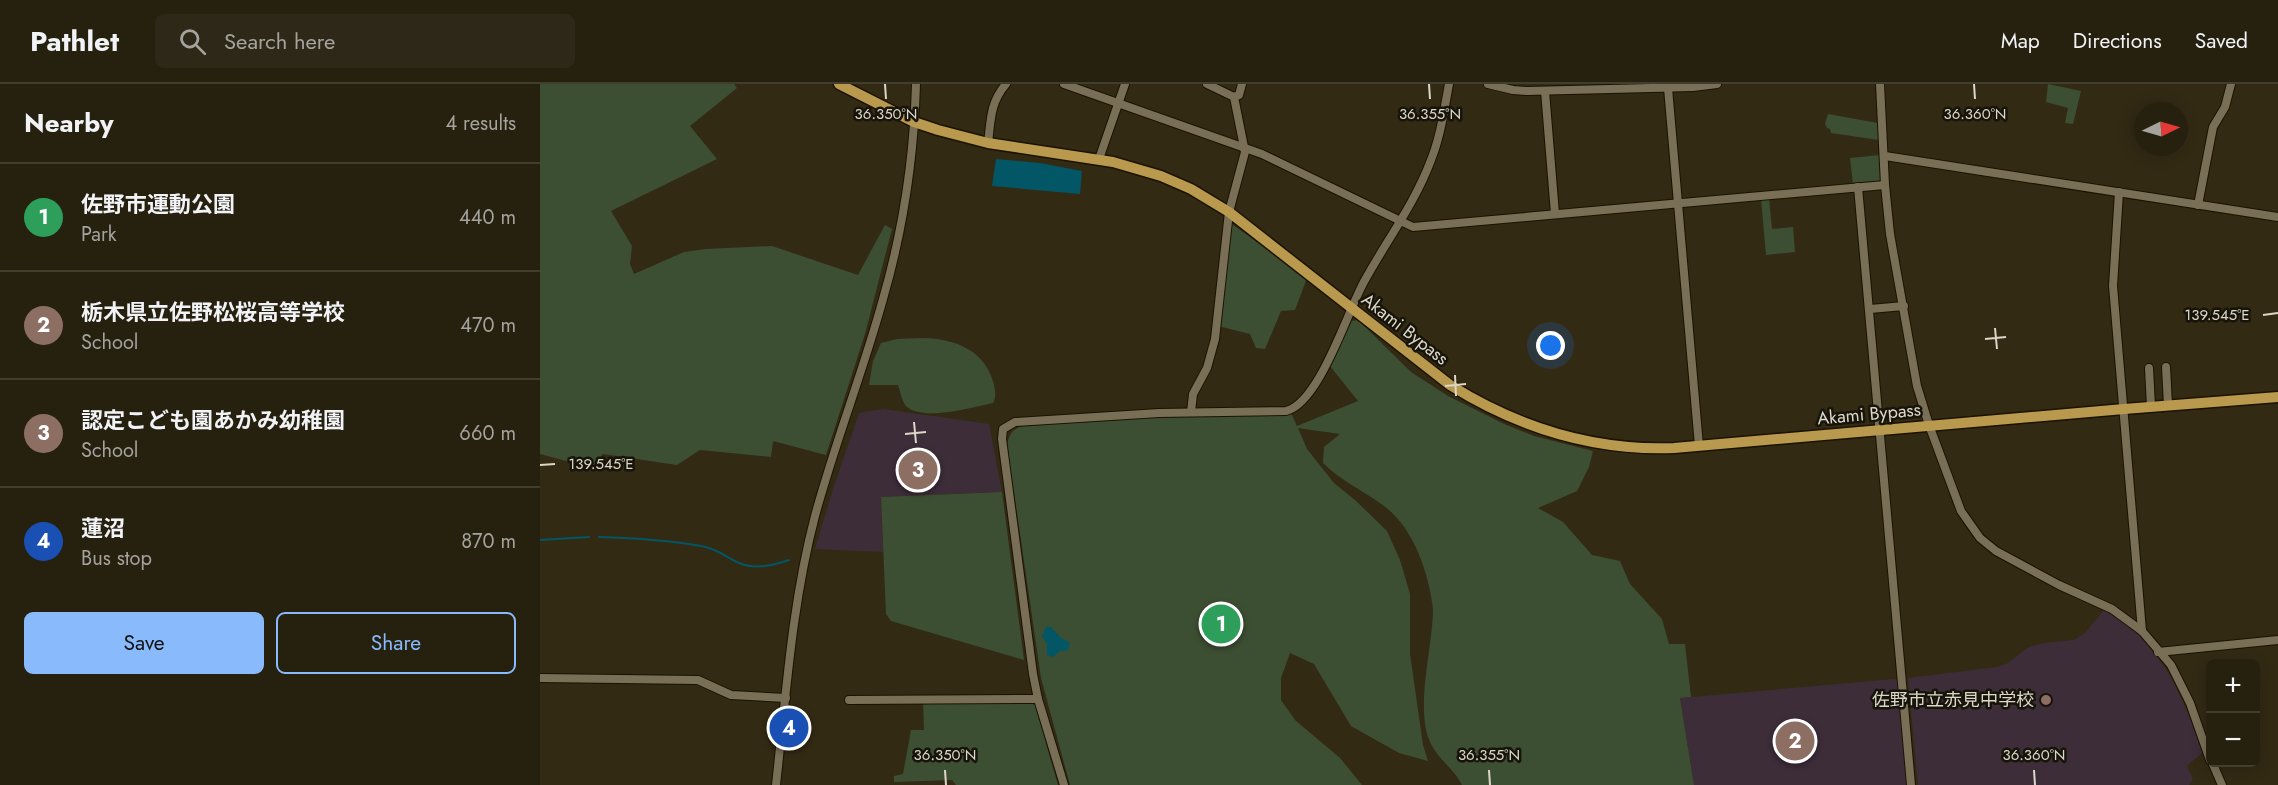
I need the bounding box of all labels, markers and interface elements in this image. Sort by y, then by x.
search box [155,14,575,68]
text: Pathlet [30,21,119,62]
icon: search [176,25,209,58]
text: Search here [224,25,335,57]
text: Map [2001,26,2040,56]
text: Directions [2073,26,2162,56]
text: Saved [2195,26,2248,56]
north arrow [2134,102,2188,156]
text: 36.350°N [855,103,917,125]
text: 36.355°N [1399,103,1461,125]
text: 36.360°N [1944,103,2006,125]
text: Nearby [24,104,113,142]
text: 4 results [445,109,516,138]
text: 佐野市運動公園 [81,188,235,220]
text: 1 [38,203,49,232]
text: 440 m [459,203,516,232]
text: Park [81,220,117,249]
street label: Akami Bypass [1356,287,1454,371]
text: 栃木県立佐野松桜高等学校 [81,296,345,328]
text: 139.545°E [2184,304,2250,326]
text: 2 [37,311,50,340]
text: 470 m [460,311,516,340]
text: School [81,328,138,357]
your location [1536,331,1565,360]
street label: Akami Bypass [1816,397,1922,431]
text: 認定こども園あかみ幼稚園 [81,404,345,436]
text: 3 [37,419,50,448]
text: 660 m [459,419,516,448]
text: School [81,436,138,465]
pin: 3 [898,448,938,492]
text: 139.545°E [568,453,634,475]
text: 蓮沼 [81,512,125,544]
text: 4 [37,527,50,556]
text: 870 m [461,527,516,556]
text: Bus stop [81,544,152,573]
pin: 1 [1202,602,1240,646]
button: Save [24,612,264,674]
button: Share [276,612,516,674]
map controls [2206,659,2260,767]
button: + [2206,659,2260,713]
place label: 佐野市立赤見中学校 [1872,687,2034,713]
marker: 佐野市立赤見中学校 [2039,693,2053,707]
pin: 4 [770,706,808,750]
button: − [2206,713,2260,767]
pin: 2 [1776,718,1814,764]
text: 36.350°N [914,744,976,766]
text: 36.355°N [1458,744,1520,766]
text: 36.360°N [2003,744,2065,766]

